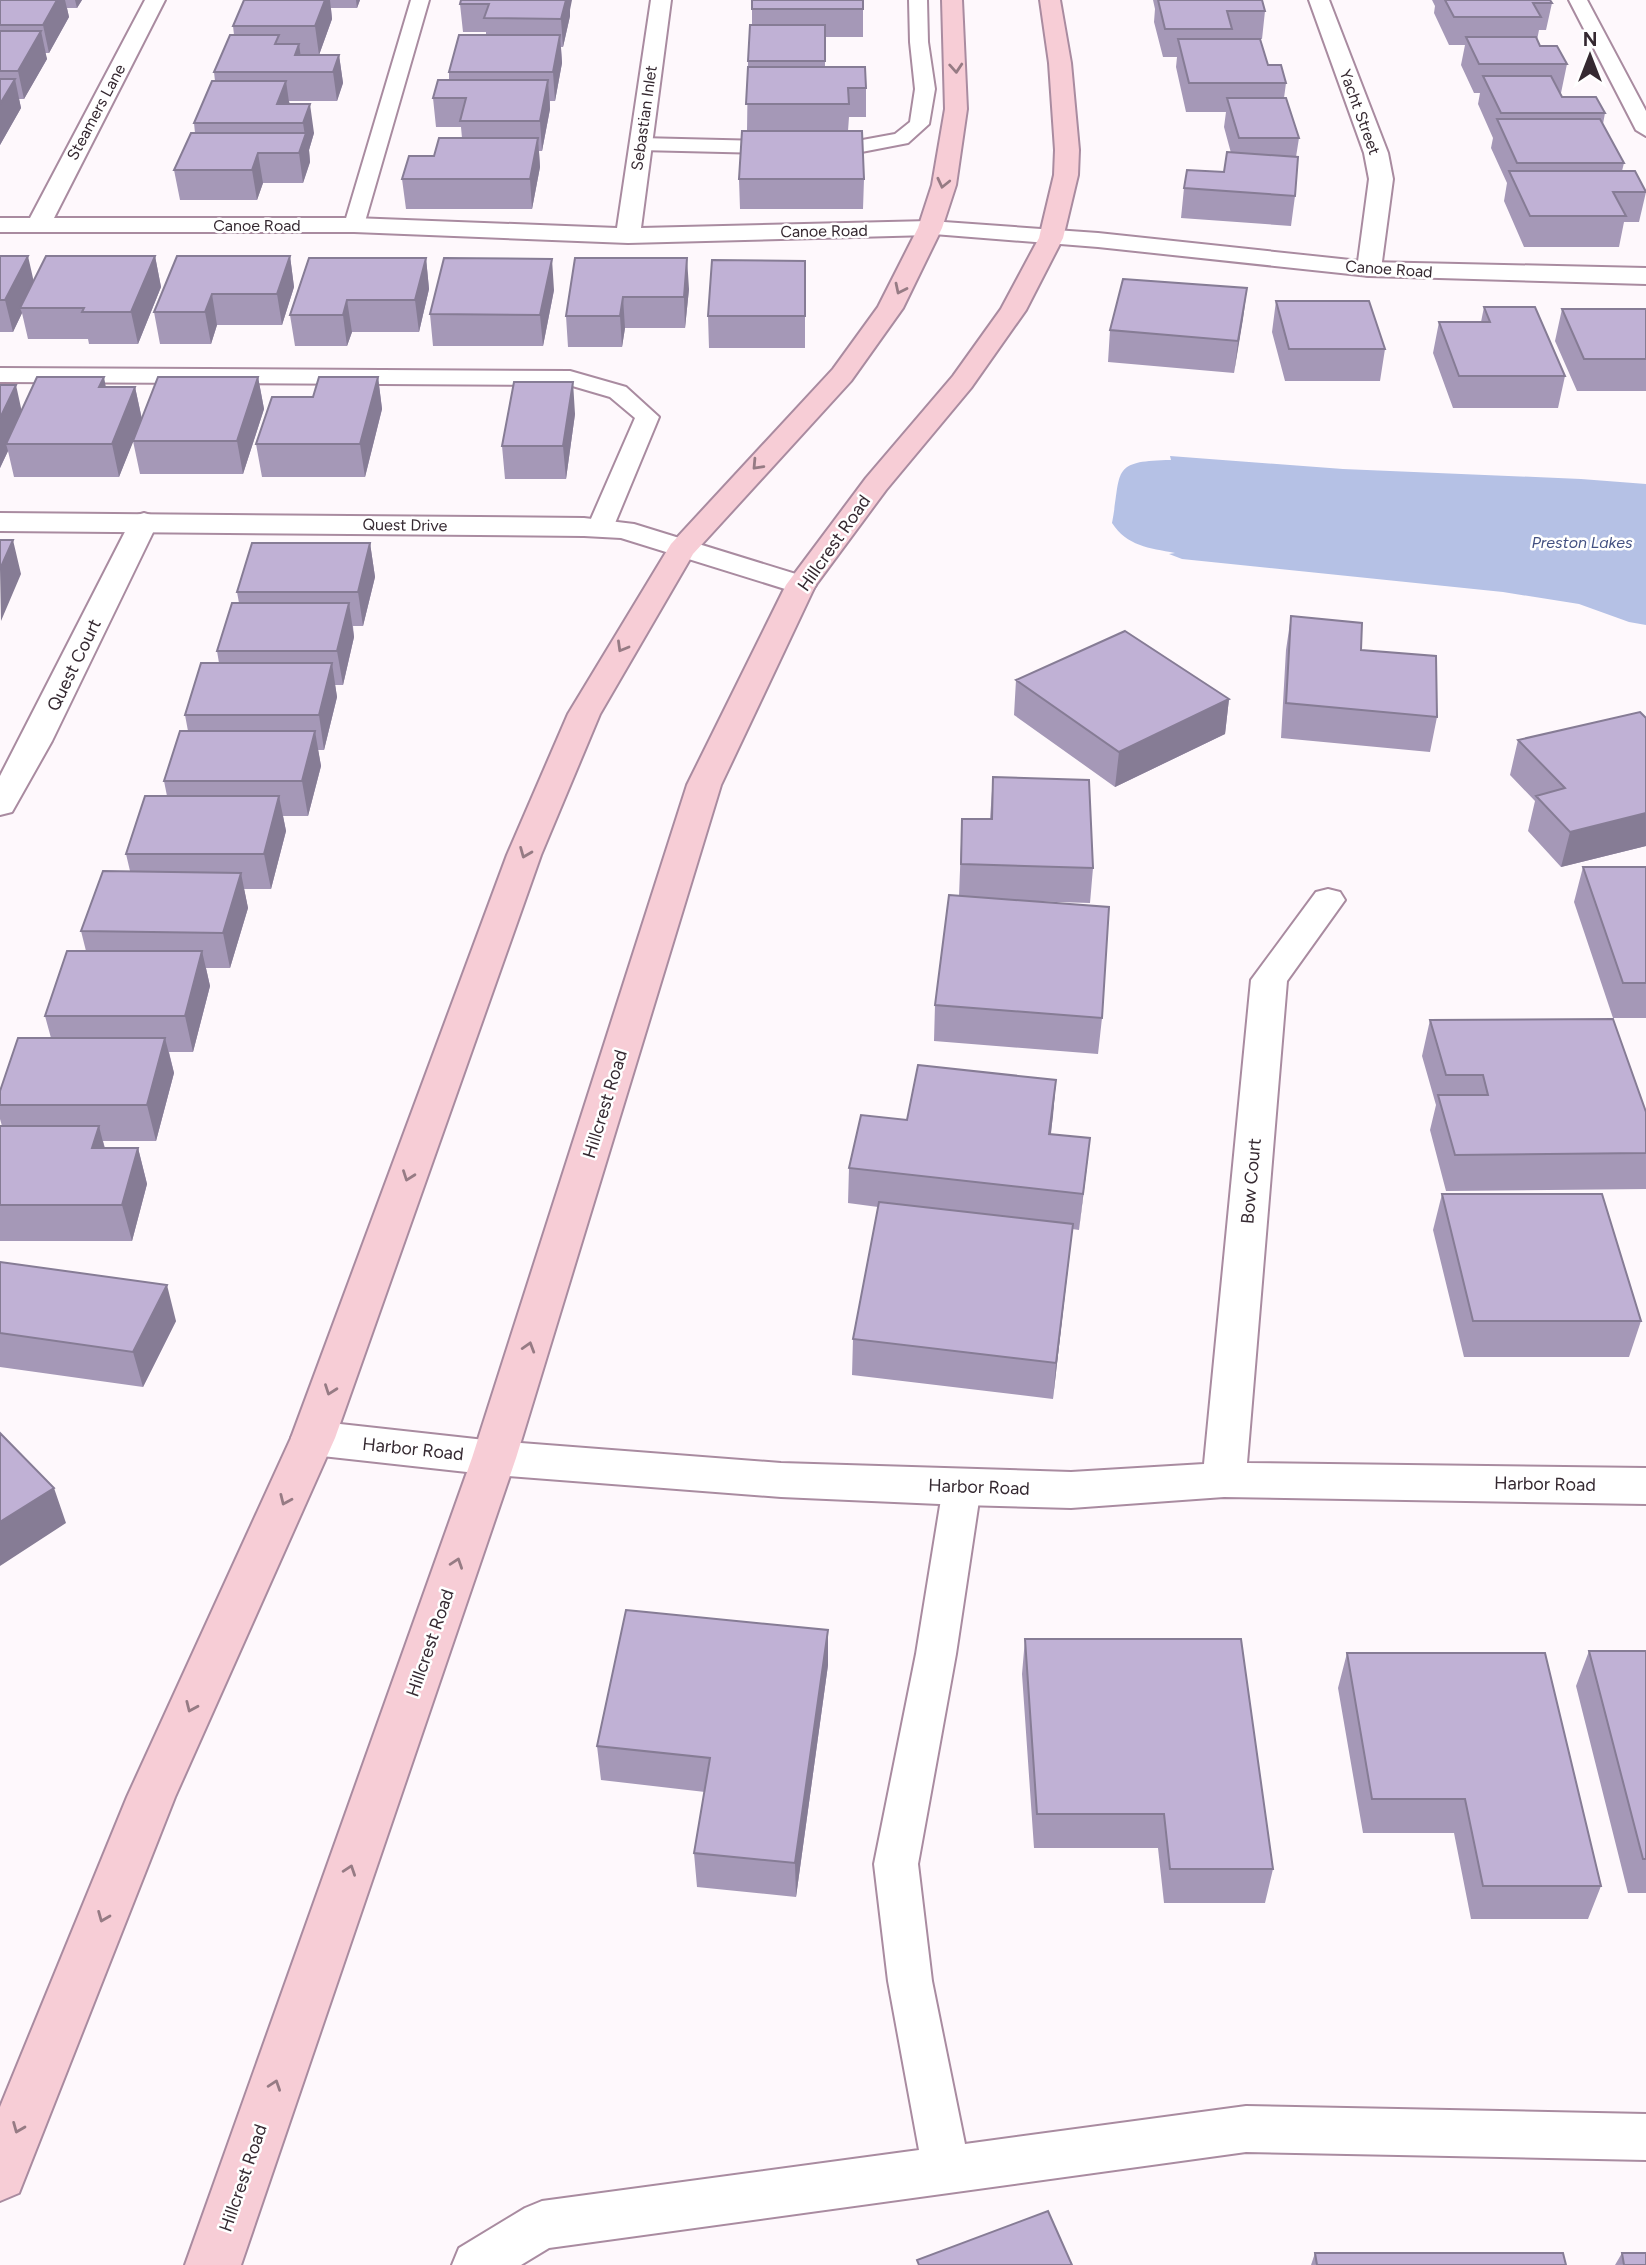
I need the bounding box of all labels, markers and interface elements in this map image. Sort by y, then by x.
north arrow [1555,21,1625,91]
text: N [1583,28,1597,51]
street label: Steamers Lane [63,60,129,163]
one-way arrow [948,63,963,74]
street label: Sebastian Inlet [627,64,661,172]
street label: Yacht Street [1336,67,1384,157]
one-way arrow [937,177,951,189]
street label: Canoe Road [213,216,301,235]
street label: Canoe Road [780,221,868,241]
street label: Canoe Road [1345,256,1433,282]
one-way arrow [894,282,908,294]
one-way arrow [753,457,765,470]
street label: Hillcrest Road [793,491,875,595]
street label: Quest Drive [363,515,448,535]
water label: Preston Lakes [1532,533,1633,552]
street label: Quest Court [42,615,106,715]
one-way arrow [617,640,630,653]
one-way arrow [519,846,533,858]
street label: Hillcrest Road [578,1047,632,1161]
street label: Bow Court [1236,1137,1266,1225]
one-way arrow [402,1169,416,1182]
one-way arrow [520,1341,535,1353]
one-way arrow [324,1383,338,1395]
street label: Harbor Road [361,1433,465,1465]
street label: Harbor Road [1494,1472,1596,1496]
street label: Harbor Road [928,1474,1030,1500]
one-way arrow [279,1493,293,1505]
one-way arrow [449,1557,463,1569]
street label: Hillcrest Road [401,1586,459,1700]
one-way arrow [185,1700,199,1713]
one-way arrow [342,1864,356,1877]
one-way arrow [98,1911,112,1923]
one-way arrow [267,2079,281,2091]
street label: Hillcrest Road [214,2121,272,2235]
one-way arrow [13,2122,27,2134]

